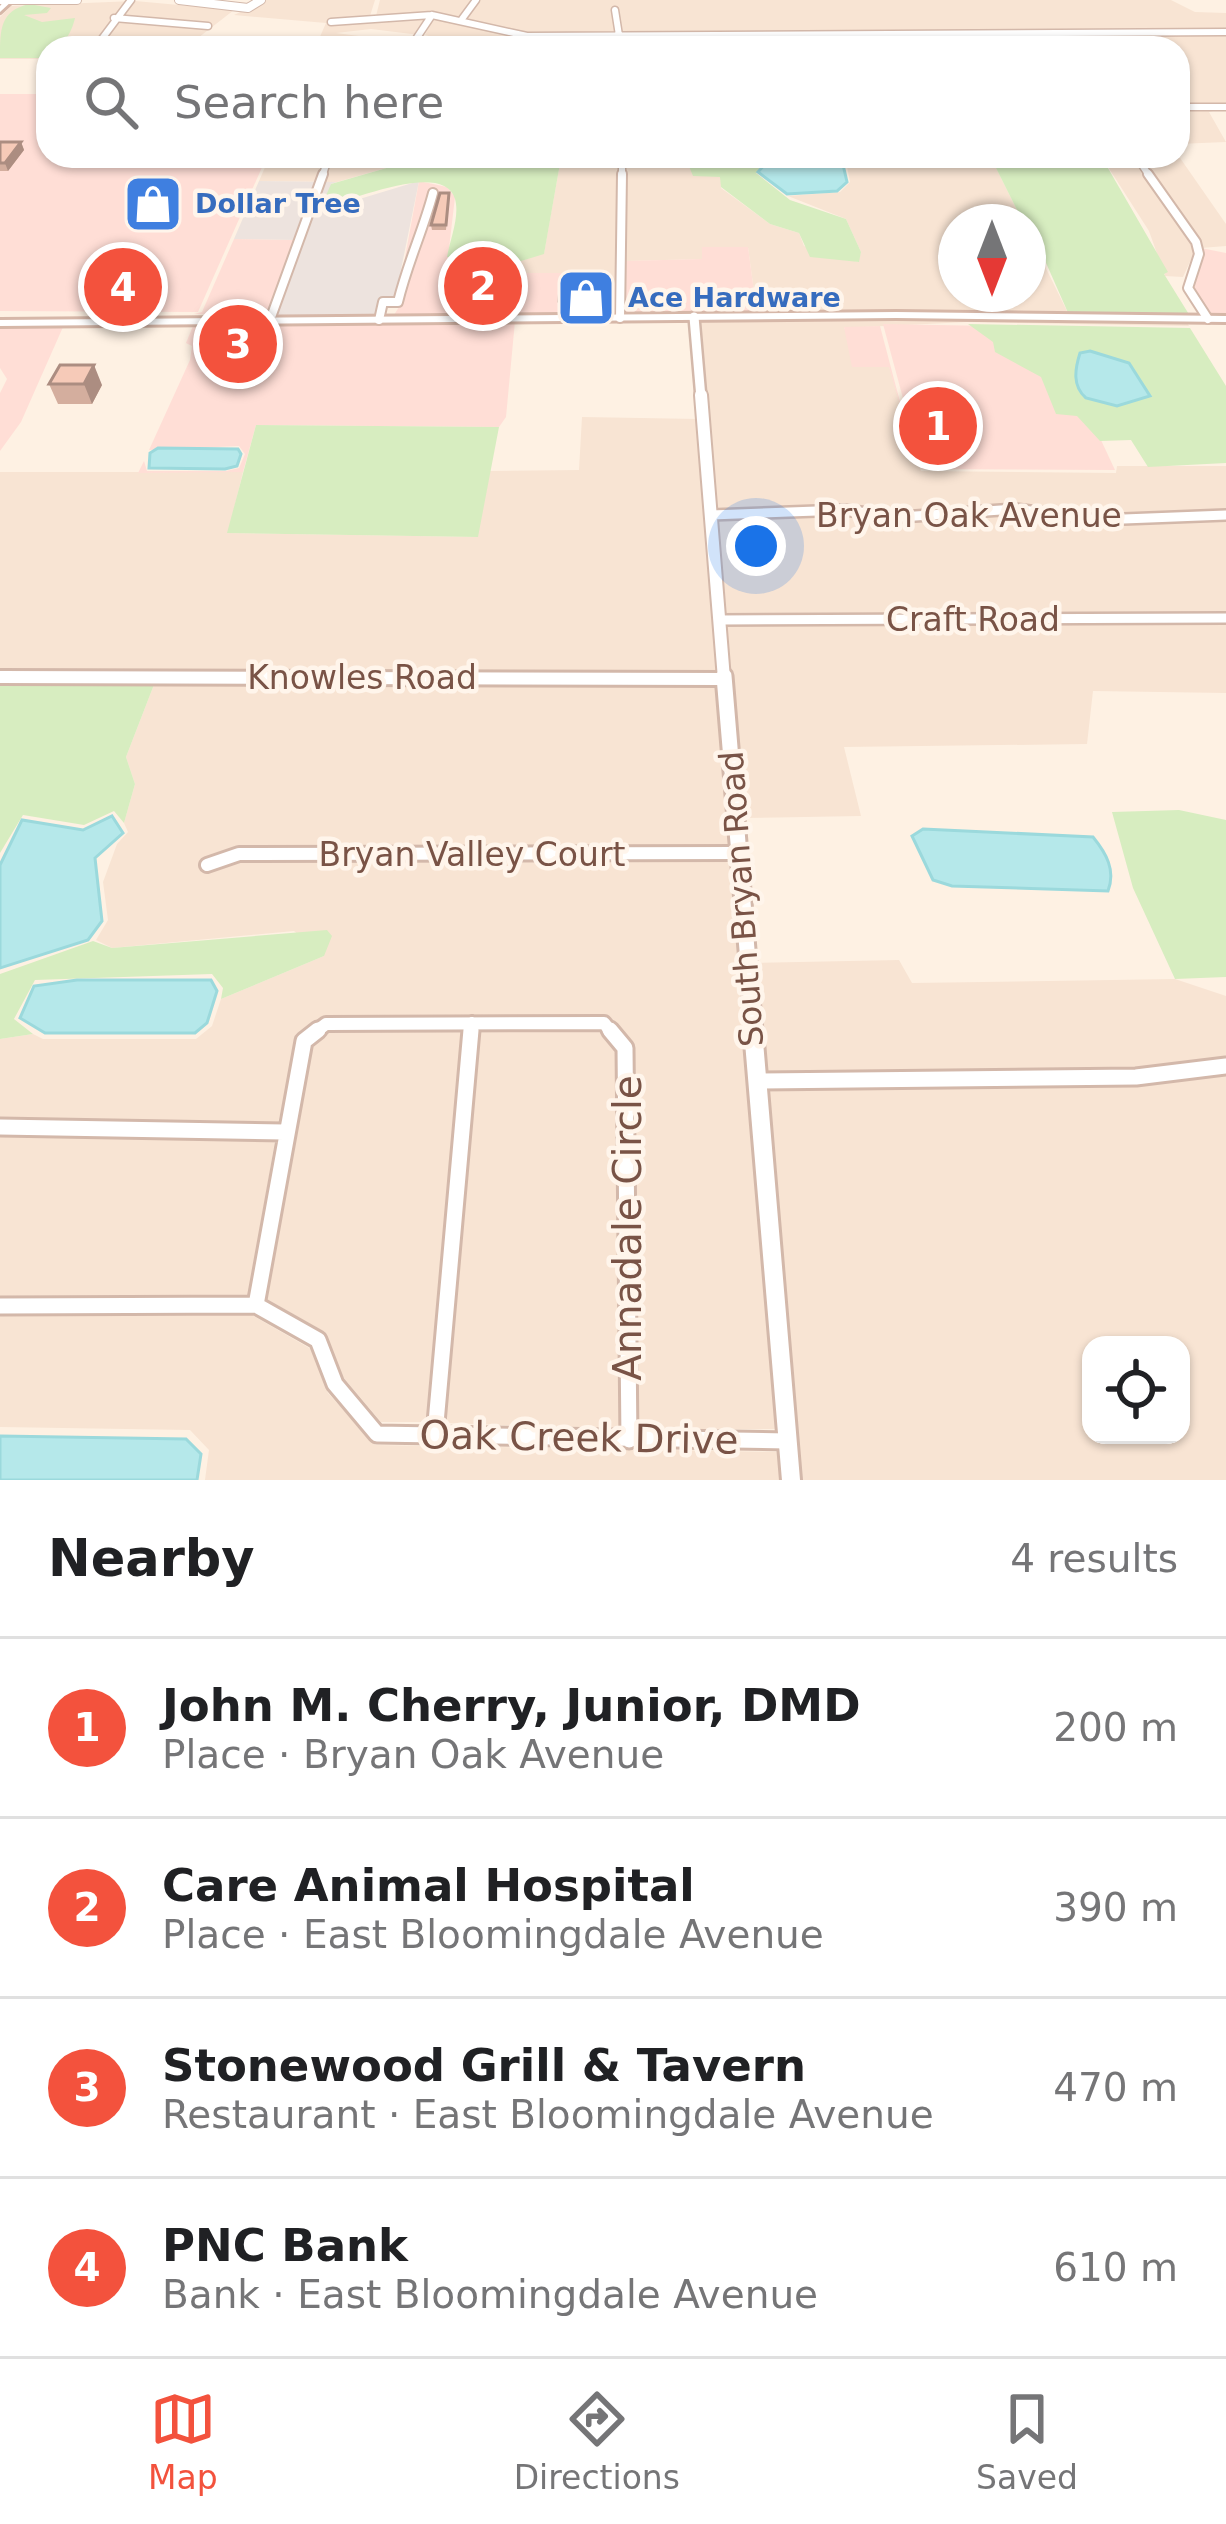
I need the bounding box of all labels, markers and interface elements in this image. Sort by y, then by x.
search box [36,36,1190,168]
icon: search [78,69,144,135]
text: Search here [174,76,444,129]
shop icon: Dollar Tree [122,173,184,235]
place label: Dollar Tree [195,188,361,219]
north arrow [938,204,1046,312]
pin: 2 [444,241,522,331]
pin: 4 [84,242,162,332]
shop icon: Ace Hardware [555,267,617,329]
place label: Ace Hardware [628,282,841,313]
pin: 3 [199,299,277,389]
pin: 1 [899,381,977,471]
street label: Bryan Oak Avenue [816,496,1122,535]
your location [726,516,786,576]
street label: Craft Road [886,600,1060,639]
street label: Knowles Road [247,658,477,697]
street label: South Bryan Road [712,750,771,1048]
street label: Bryan Valley Court [319,835,626,874]
street label: Annadale Circle [605,1075,650,1381]
map controls [1082,1336,1190,1444]
button: locate [1082,1336,1190,1444]
street label: Oak Creek Drive [419,1412,739,1463]
text: Nearby [48,1529,255,1588]
text: 4 results [1010,1536,1178,1581]
text: John M. Cherry, Junior, DMD [162,1679,861,1732]
text: 1 [73,1705,101,1750]
text: 200 m [1053,1705,1178,1750]
text: Place · Bryan Oak Avenue [162,1732,664,1777]
text: Care Animal Hospital [162,1859,695,1912]
text: 2 [73,1885,101,1930]
text: 390 m [1053,1885,1178,1930]
text: Place · East Bloomingdale Avenue [162,1912,824,1957]
text: Stonewood Grill & Tavern [162,2039,806,2092]
text: 3 [73,2065,101,2110]
text: 470 m [1053,2065,1178,2110]
text: Restaurant · East Bloomingdale Avenue [162,2092,934,2137]
text: PNC Bank [162,2219,408,2272]
text: 4 [73,2245,101,2290]
text: 610 m [1053,2245,1178,2290]
text: Bank · East Bloomingdale Avenue [162,2272,818,2317]
tab: Map [148,2386,218,2497]
tab: Directions [514,2386,680,2497]
tab: Saved [976,2386,1078,2497]

